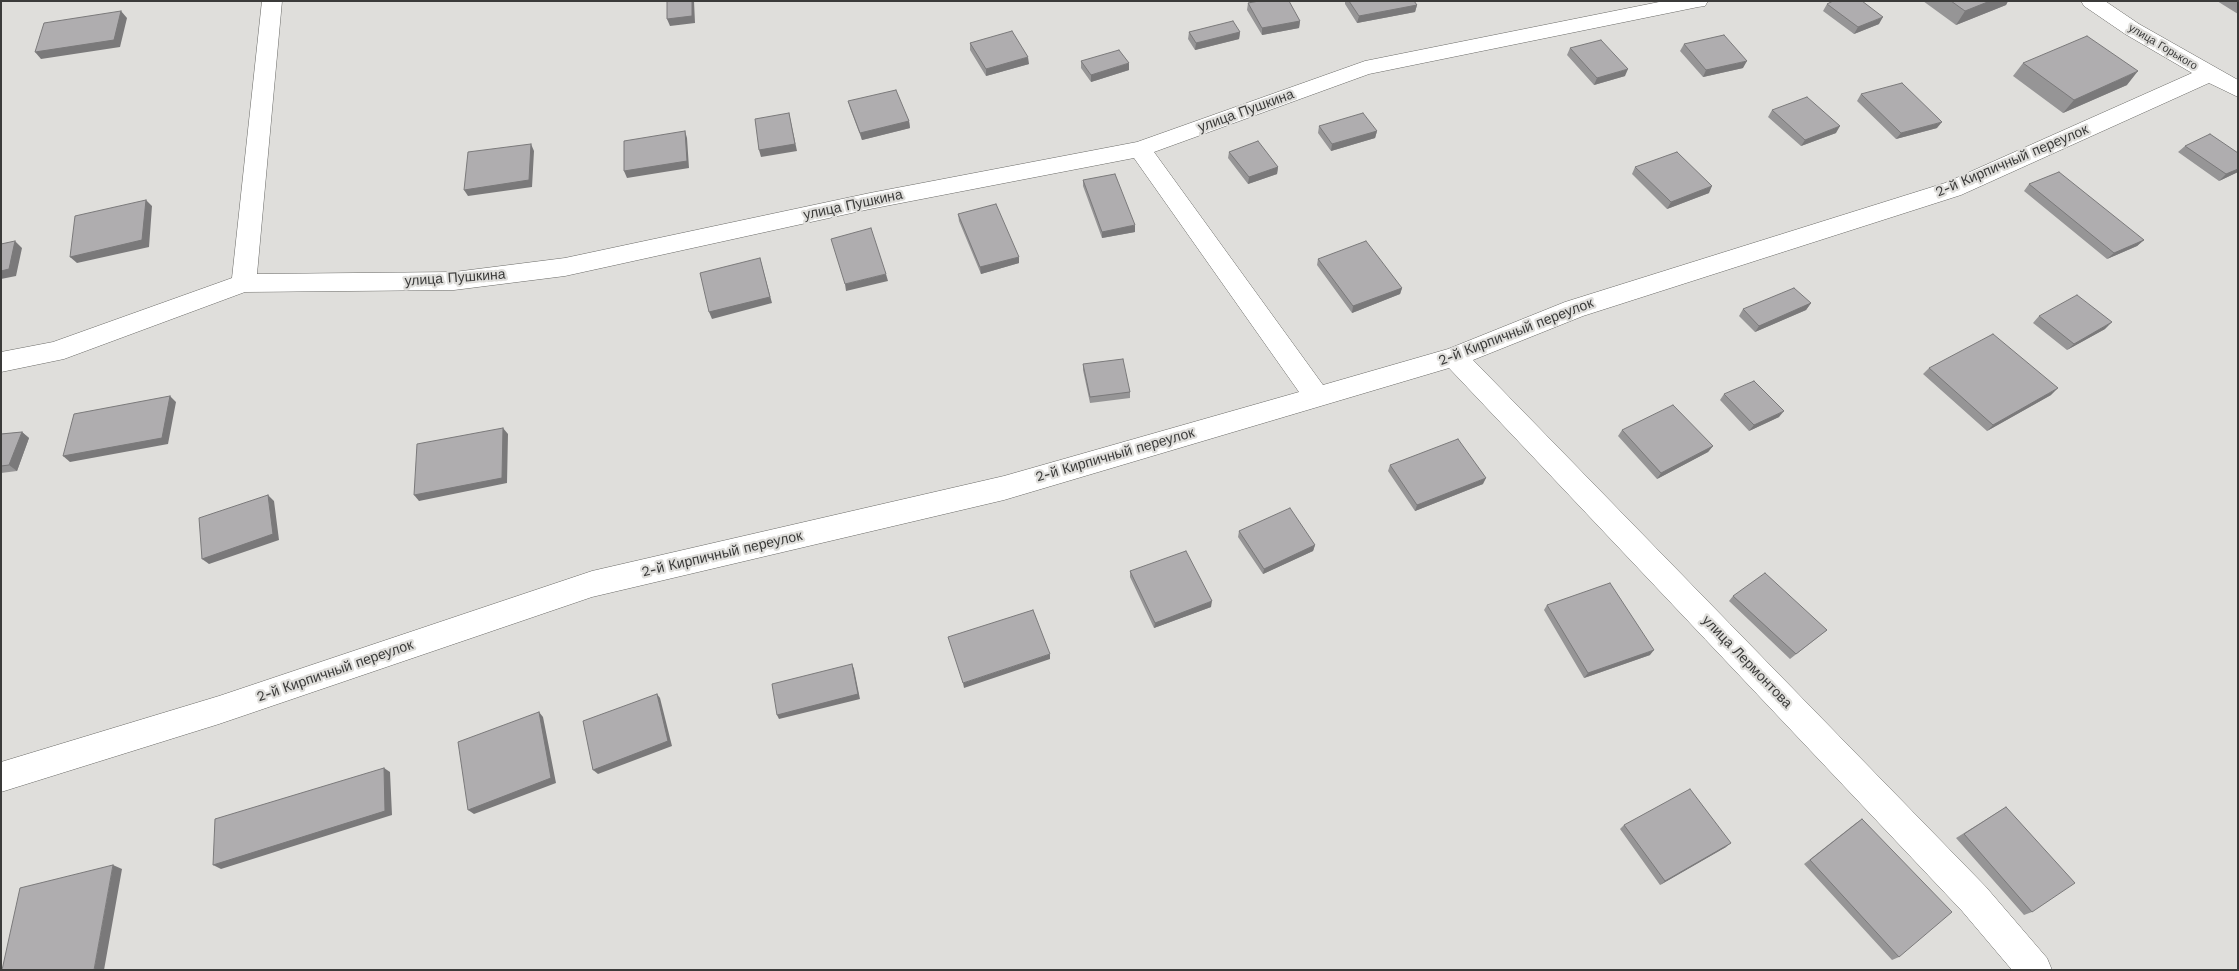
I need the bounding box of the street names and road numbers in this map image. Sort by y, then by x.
street label: улица Горького [2126,21,2200,73]
street label: улица Пушкина [1196,86,1296,136]
street label: 2-й Кирпичный переулок [1933,121,2091,201]
street label: улица Пушкина [802,186,904,224]
street label: улица Пушкина [404,266,506,290]
street label: 2-й Кирпичный переулок [1436,295,1596,369]
street label: 2-й Кирпичный переулок [1034,424,1196,486]
street label: 2-й Кирпичный переулок [640,527,804,581]
street label: улица Лермонтова [1698,612,1796,712]
street label: 2-й Кирпичный переулок [255,636,415,706]

